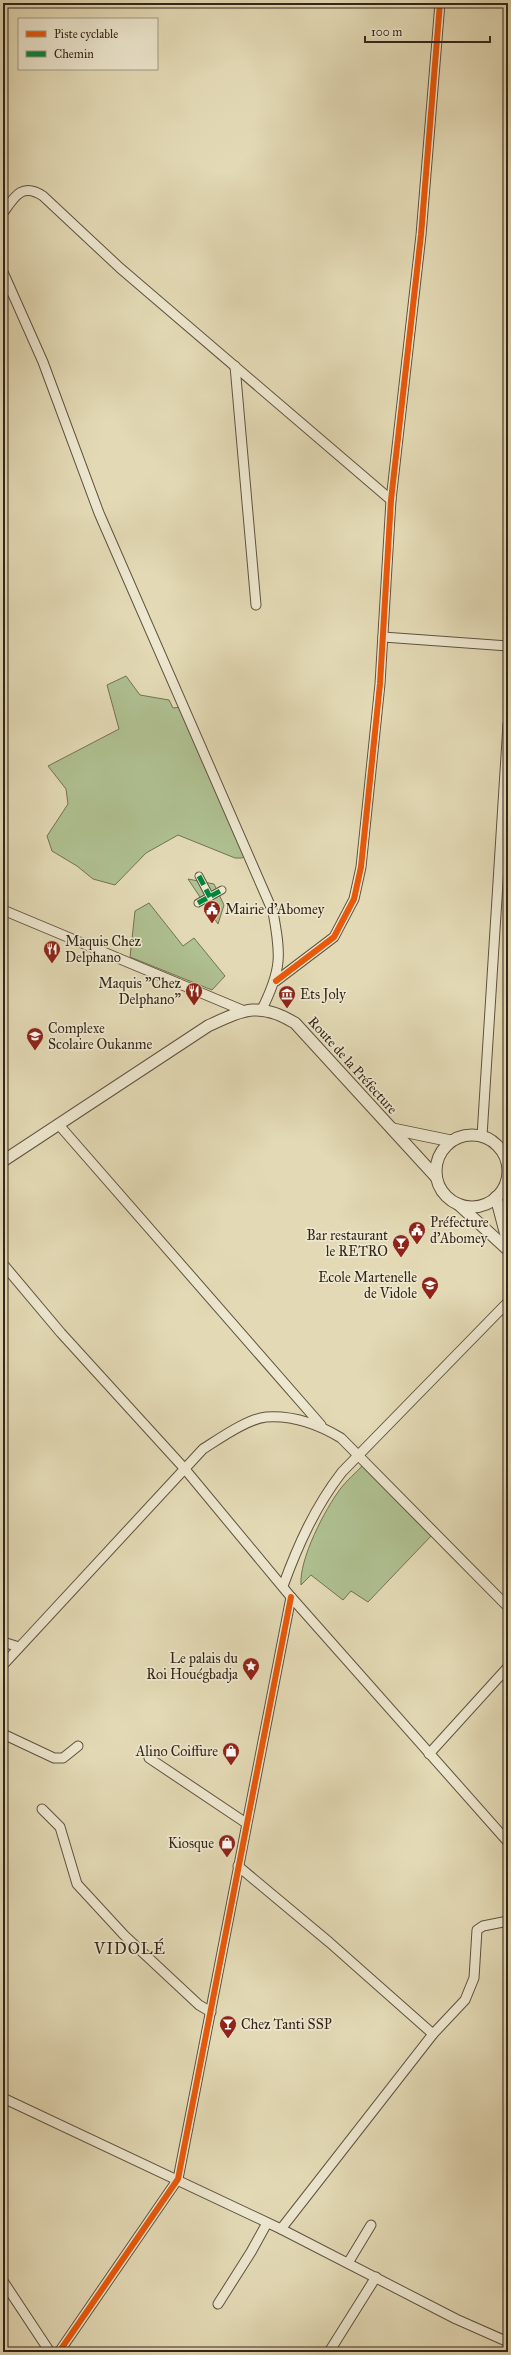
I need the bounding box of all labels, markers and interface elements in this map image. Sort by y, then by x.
legend [18,18,158,70]
scale bar [365,18,490,44]
text: 100 m [371,25,402,39]
text: Piste cyclable [54,27,118,41]
text: Chemin [54,47,94,61]
public building icon: Mairie d'Abomey [202,899,222,924]
place label: Mairie d'Abomey [225,901,325,918]
place label: Maquis Chez Delphano [65,933,142,966]
restaurant icon: Maquis Chez Delphano [42,939,62,964]
place label: Maquis "Chez Delphano" [98,975,182,1008]
restaurant icon: Maquis "Chez Delphano" [184,981,204,1006]
museum icon: Ets Joly [277,984,297,1009]
place label: Ets Joly [300,986,346,1004]
street label: Route de la Préfecture [304,1013,401,1118]
place label: Complexe Scolaire Oukanme [48,1020,152,1053]
school or university icon: Complexe Scolaire Oukanme [25,1026,45,1051]
place label: Préfecture d’Abomey [430,1214,489,1247]
public building icon: Préfecture d’Abomey [407,1220,427,1245]
place label: Bar restaurant le RETRO [307,1227,388,1260]
bar icon: Bar restaurant le RETRO [391,1233,411,1258]
place label: Ecole Martenelle de Vidole [318,1269,417,1302]
school or university icon: Ecole Martenelle de Vidole [420,1275,440,1300]
place label: Le palais du Roi Houégbadja [146,1650,239,1683]
place icon: Le palais du Roi Houégbadja [241,1656,261,1681]
shop icon: Alino Coiffure [221,1741,241,1766]
place label: Alino Coiffure [135,1743,218,1760]
shop icon: Kiosque [217,1833,237,1858]
place label: Kiosque [168,1835,214,1853]
district label: VIDOLÉ [93,1937,166,1958]
bar icon: Chez Tanti SSP [218,2014,238,2039]
place label: Chez Tanti SSP [241,2016,332,2033]

